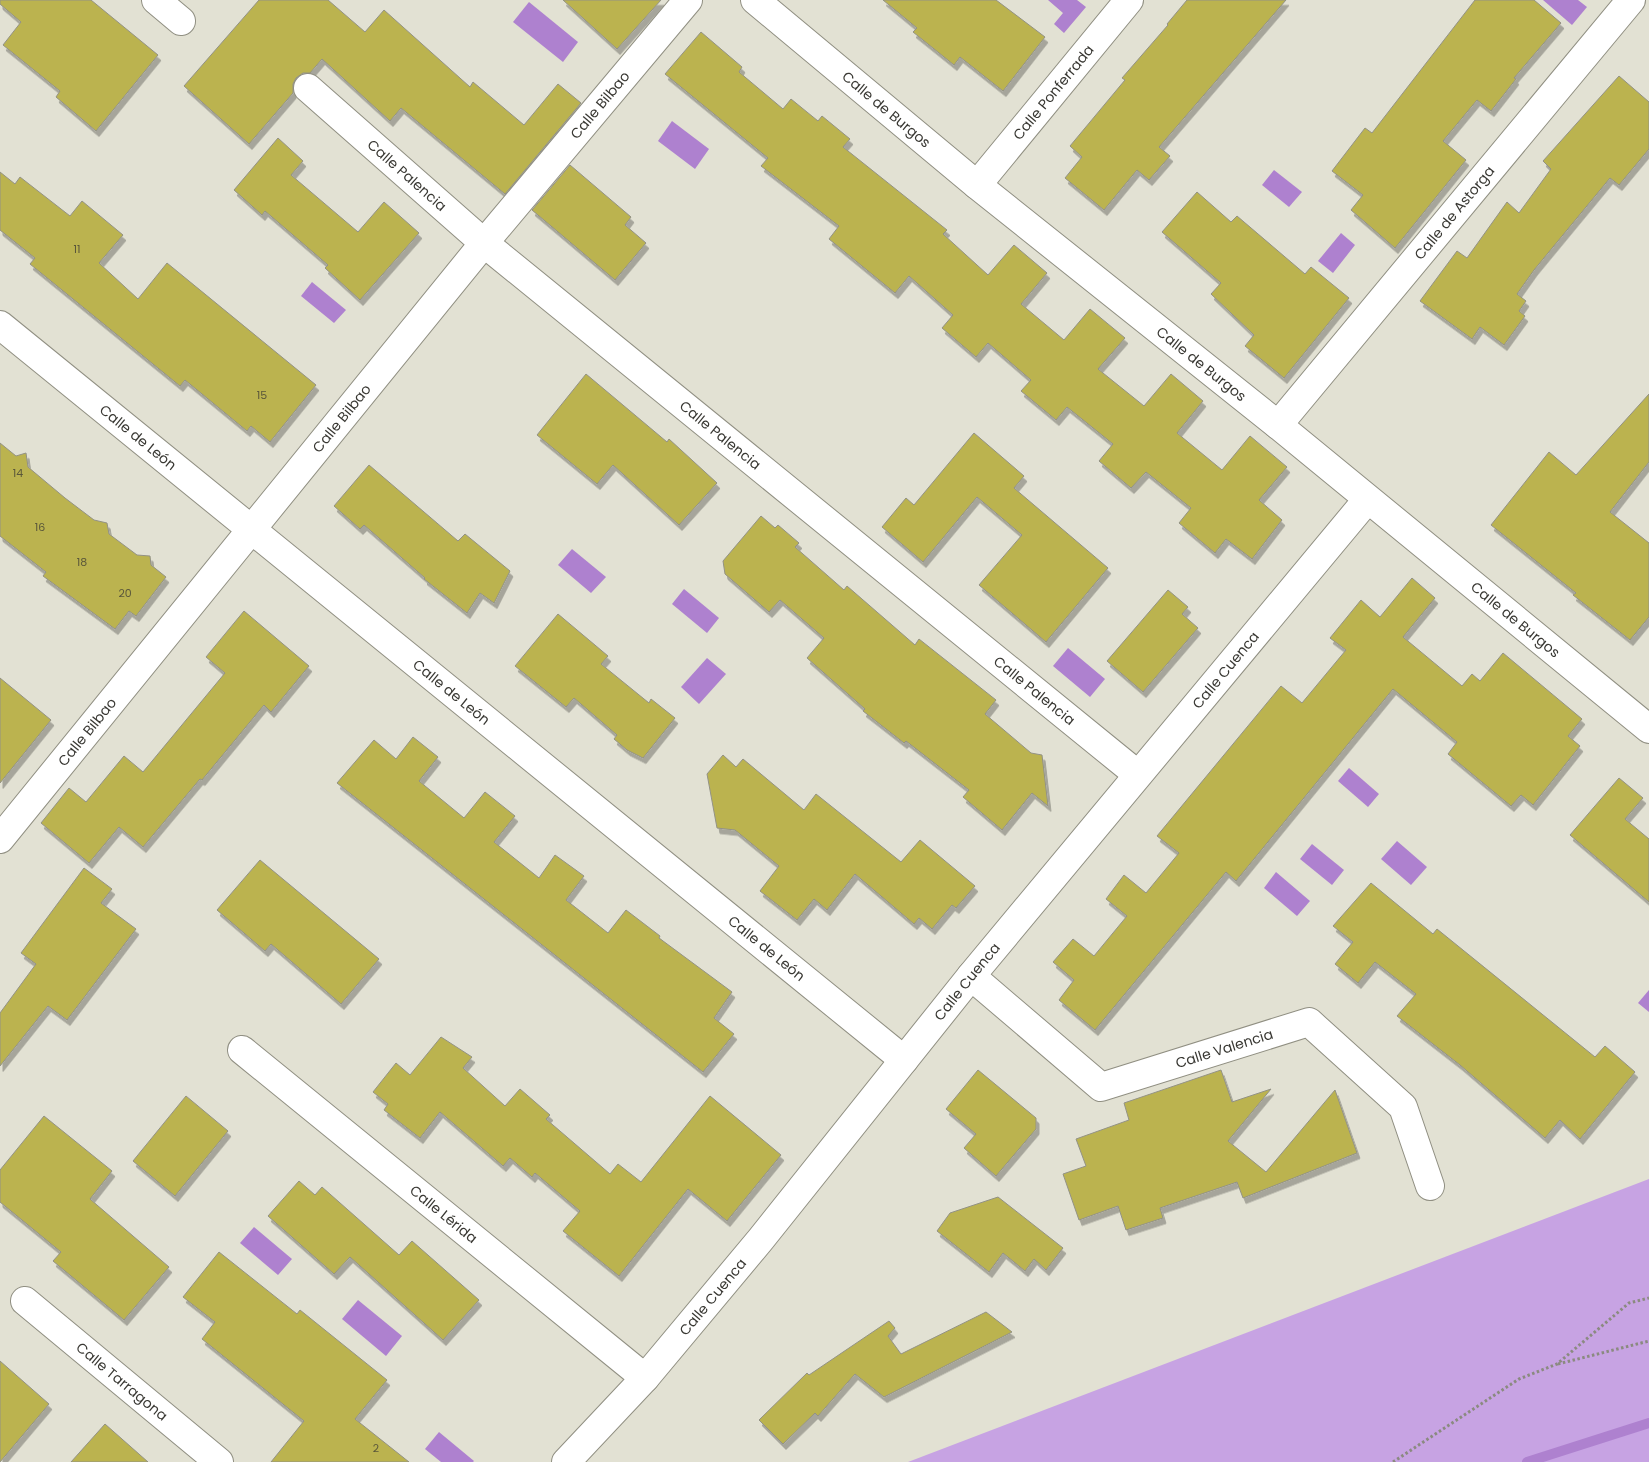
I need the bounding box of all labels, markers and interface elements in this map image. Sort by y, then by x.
street label: Calle Ponferrada [1008,40,1098,144]
street label: Calle Bilbao [566,67,634,143]
street label: Calle de Burgos [838,67,935,152]
street label: Calle Palencia [363,135,451,216]
street label: Calle de Astorga [1409,161,1499,264]
house number: 11 [73,241,81,257]
street label: Calle de Burgos [1152,322,1251,406]
street label: Calle Bilbao [308,380,376,457]
house number: 15 [257,387,267,403]
street label: Calle Palencia [675,396,765,474]
street label: Calle de León [95,400,181,475]
house number: 14 [13,465,23,481]
house number: 16 [35,519,45,535]
house number: 18 [77,554,87,570]
street label: Calle de Burgos [1467,577,1564,662]
house number: 20 [118,585,132,601]
street label: Calle Cuenca [1188,627,1264,713]
street label: Calle Palencia [989,651,1079,730]
street label: Calle de León [409,655,494,730]
street label: Calle Bilbao [53,693,121,770]
street label: Calle de León [724,911,809,986]
street label: Calle Cuenca [929,938,1005,1025]
street label: Calle Valencia [1173,1024,1275,1073]
street label: Calle Lérida [406,1180,482,1248]
street label: Calle Cuenca [675,1254,751,1340]
street label: Calle Tarragona [72,1338,172,1425]
house number: 2 [373,1440,379,1456]

